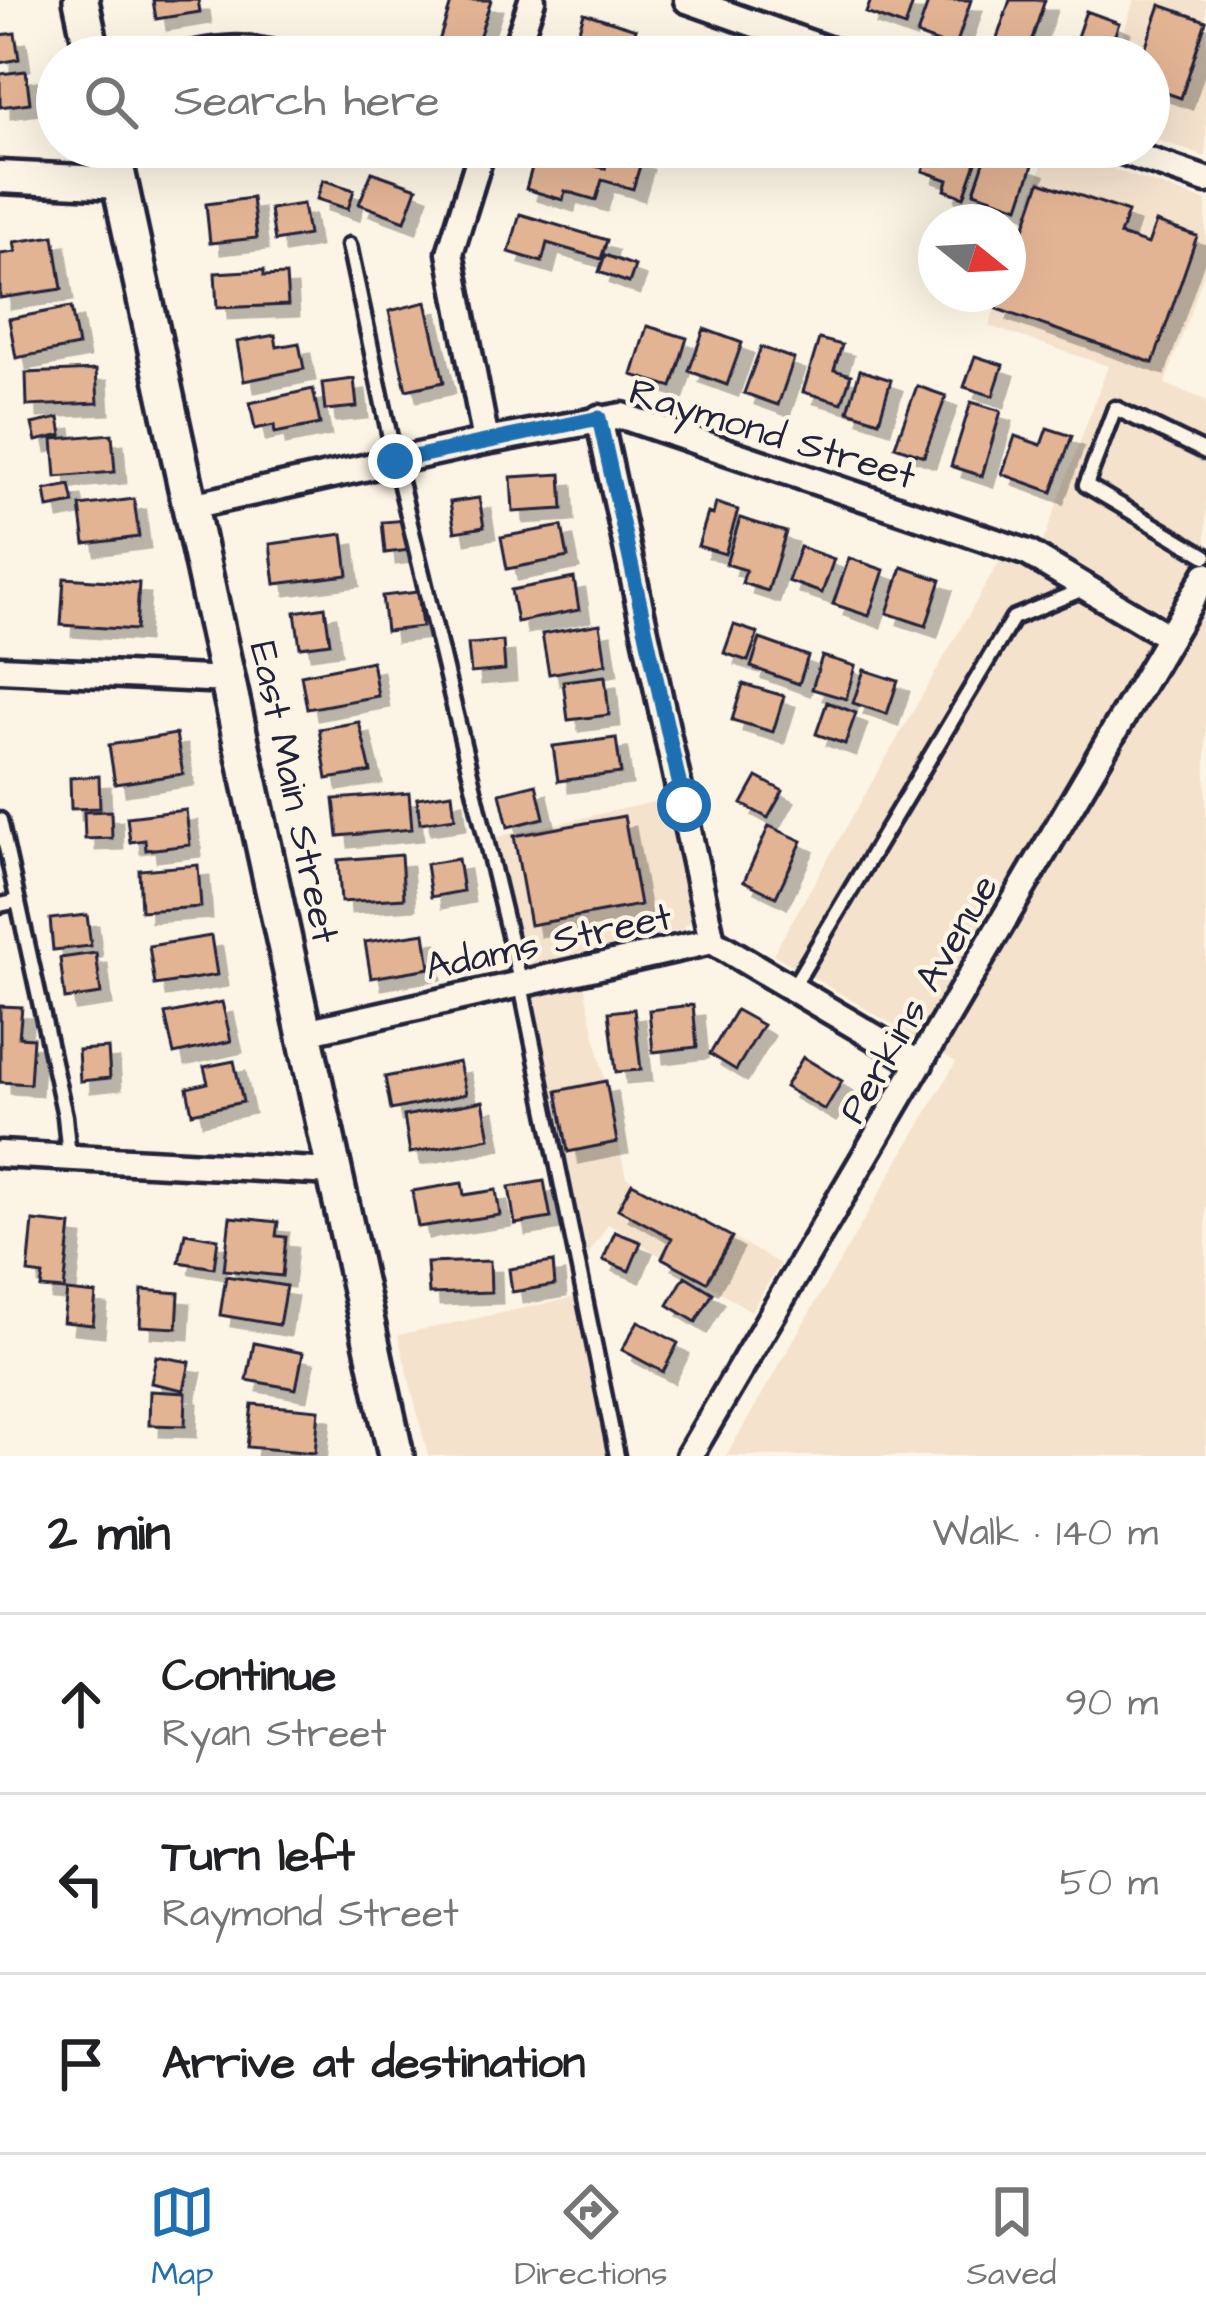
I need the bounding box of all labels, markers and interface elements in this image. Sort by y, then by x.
search box [36,36,1170,168]
icon: search [78,69,144,135]
text: Search here [174,71,440,133]
north arrow [918,204,1026,312]
street label: Raymond Street [622,366,922,505]
route end [368,434,422,488]
street label: East Main Street [235,637,351,949]
route start [657,778,711,832]
street label: Perkins Avenue [827,865,1013,1134]
street label: Adams Street [420,890,677,995]
text: 2 min [48,1499,171,1570]
text: Walk · 140 m [933,1507,1158,1561]
text: Continue [162,1646,336,1708]
icon: ahead [48,1671,114,1737]
text: 90 m [1065,1677,1158,1731]
text: Ryan Street [162,1708,386,1762]
text: Turn left [162,1826,355,1888]
icon: left [48,1851,114,1917]
text: 50 m [1060,1857,1158,1911]
text: Raymond Street [162,1888,459,1942]
icon: arrive [48,2031,114,2097]
text: Arrive at destination [162,2033,585,2095]
tab: Map [149,2179,215,2297]
tab: Directions [514,2179,668,2297]
tab: Saved [967,2179,1057,2297]

